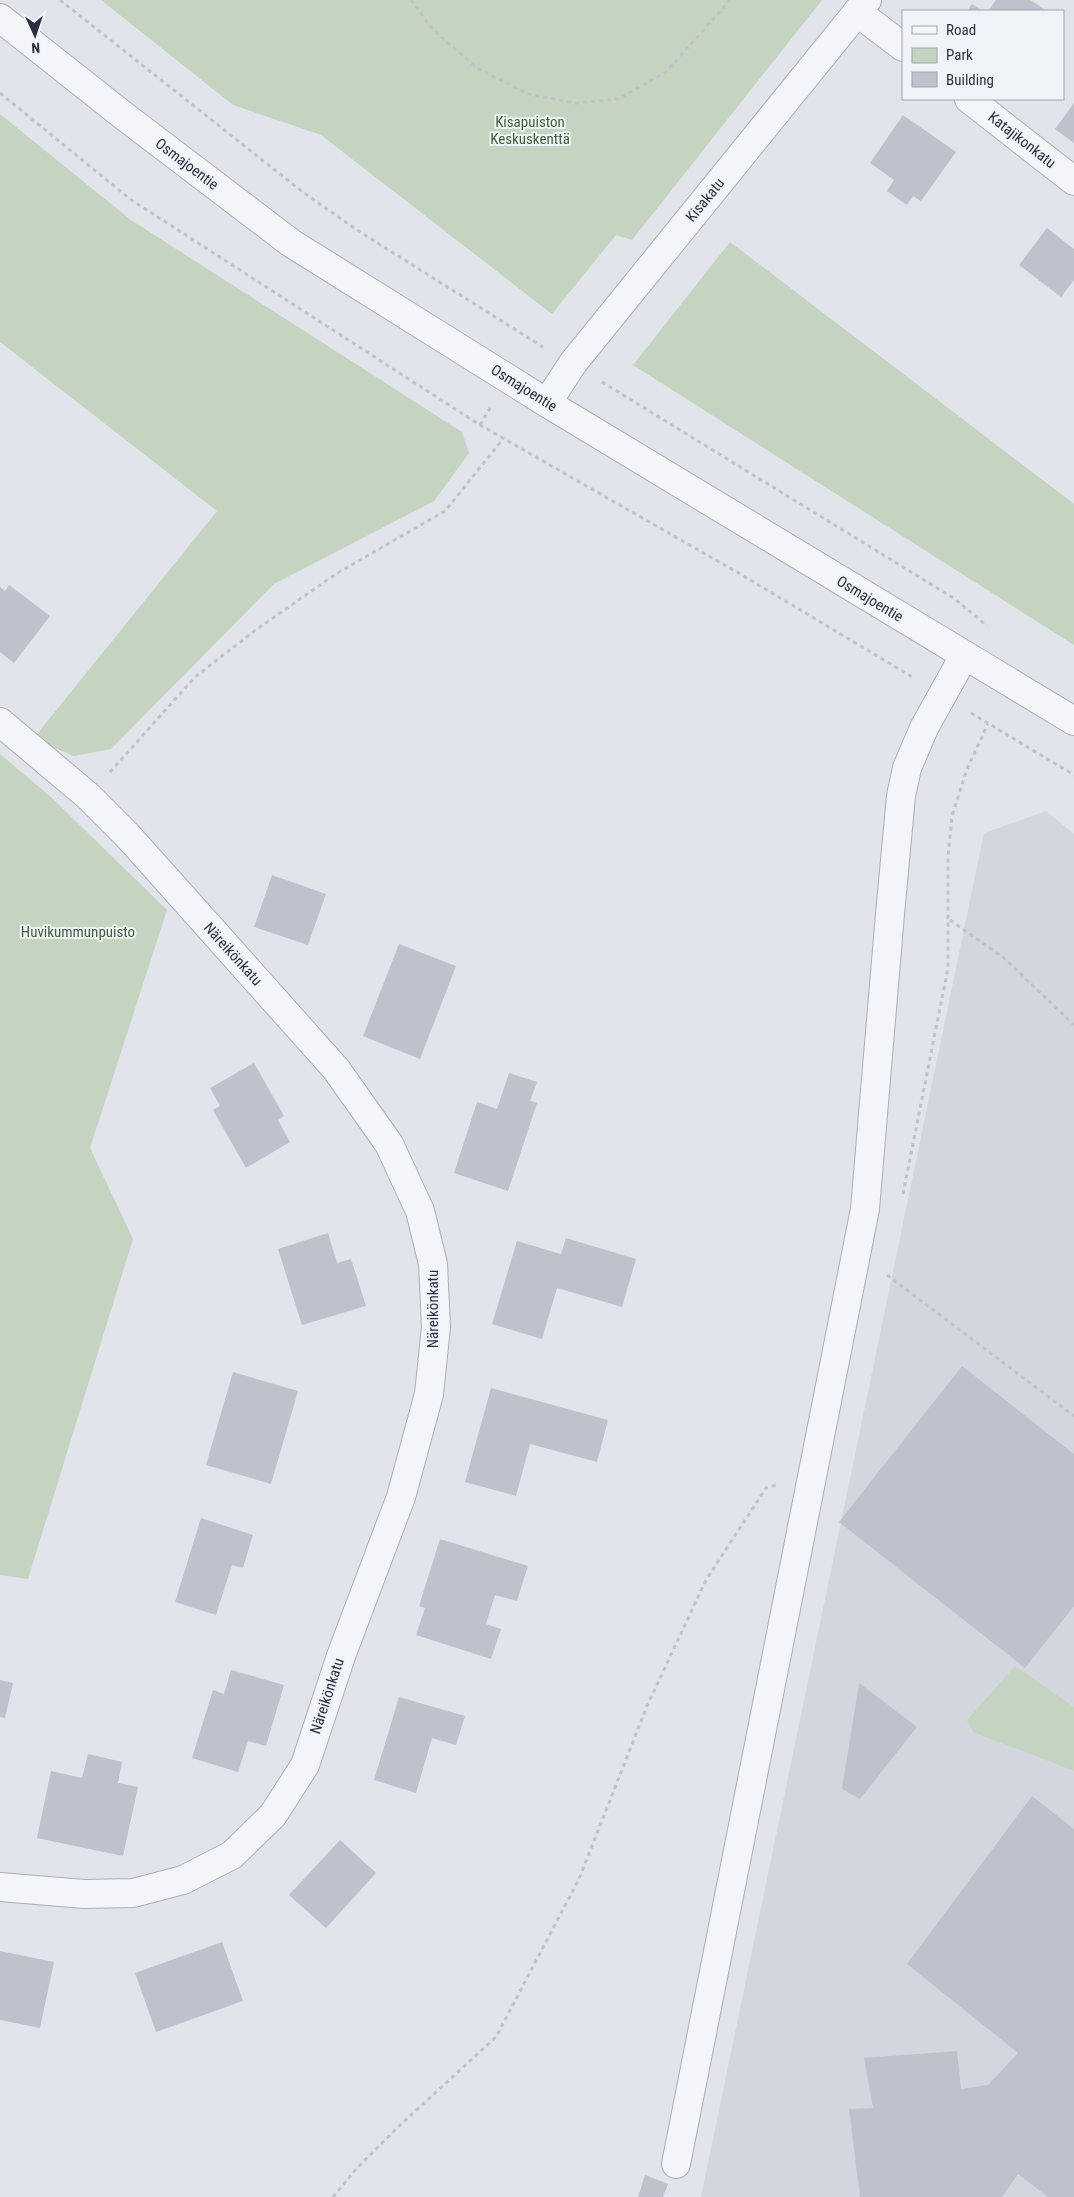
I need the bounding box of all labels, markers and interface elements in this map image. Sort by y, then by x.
north arrow [10,10,60,60]
legend [902,10,1064,100]
text: Road [946,21,976,39]
text: N [31,40,40,56]
text: Park [946,46,973,64]
text: Building [946,71,994,89]
street label: Katajikonkatu [985,108,1059,172]
park label: Kisapuiston Keskuskenttä [490,113,570,148]
street label: Osmajoentie [152,134,222,194]
street label: Kisakatu [682,174,728,226]
street label: Osmajoentie [488,361,560,415]
street label: Osmajoentie [833,572,907,626]
street label: Näreikönkatu [200,919,266,989]
park label: Huvikummunpuisto [21,923,135,941]
street label: Näreikönkatu [424,1270,442,1348]
street label: Näreikönkatu [306,1656,348,1736]

